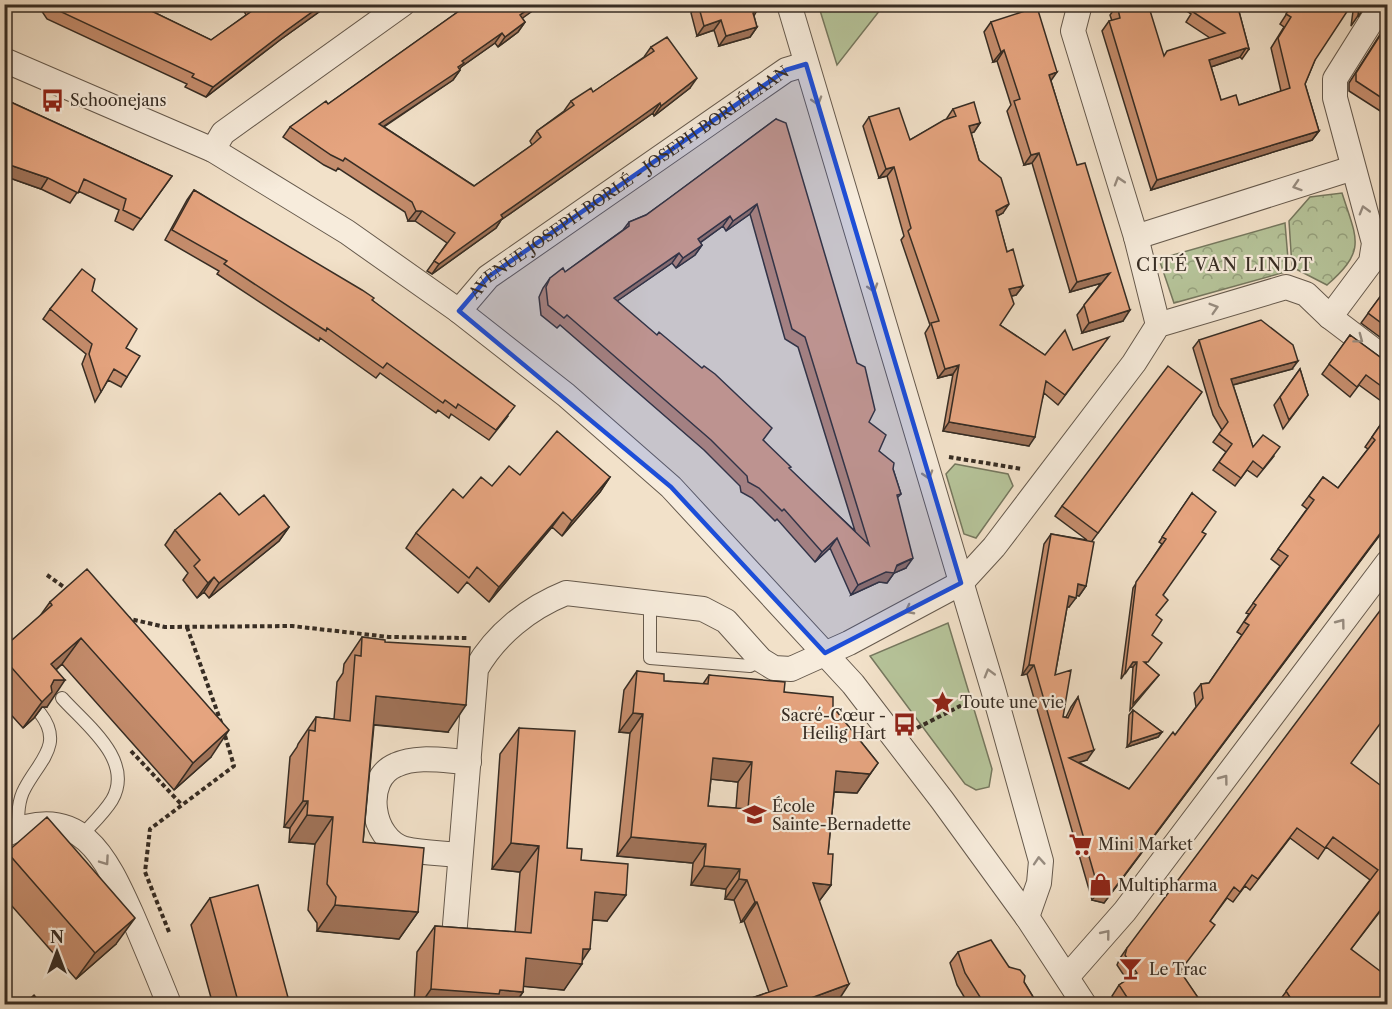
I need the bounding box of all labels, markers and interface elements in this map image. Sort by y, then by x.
street label: AVENUE JOSEPH BORLÉ - JOSEPH BORLÉLAAN [463,61,792,303]
bus stop icon: Schoonejans [39,87,65,113]
place label: Schoonejans [70,90,167,110]
one-way arrow [810,95,822,106]
one-way arrow [1114,177,1126,187]
one-way arrow [1292,179,1303,191]
one-way arrow [1359,205,1372,215]
district label: CITÉ VAN LINDT [1136,253,1314,276]
one-way arrow [866,282,878,293]
one-way arrow [1208,303,1219,315]
one-way arrow [1352,331,1363,342]
one-way arrow [921,469,933,480]
one-way arrow [905,603,915,614]
one-way arrow [1334,619,1345,630]
one-way arrow [984,668,996,679]
place icon: Toute une vie [929,689,955,715]
place label: Toute une vie [960,692,1064,712]
place label: Sacré-Cœur - Heilig Hart [781,705,886,743]
bus stop icon: Sacré-Cœur - Heilig Hart [891,711,917,737]
one-way arrow [1217,775,1228,786]
place label: École Sainte-Bernadette [772,796,911,834]
school or university icon: École Sainte-Bernadette [741,802,767,828]
supermarket icon: Mini Market [1067,831,1093,857]
place label: Mini Market [1098,834,1193,854]
one-way arrow [98,854,109,865]
one-way arrow [1033,857,1046,866]
shop icon: Multipharma [1087,872,1113,898]
place label: Multipharma [1118,875,1218,895]
north arrow [27,922,87,982]
text: N [50,927,64,947]
one-way arrow [1099,930,1110,941]
bar icon: Le Trac [1118,956,1144,982]
place label: Le Trac [1149,959,1207,979]

